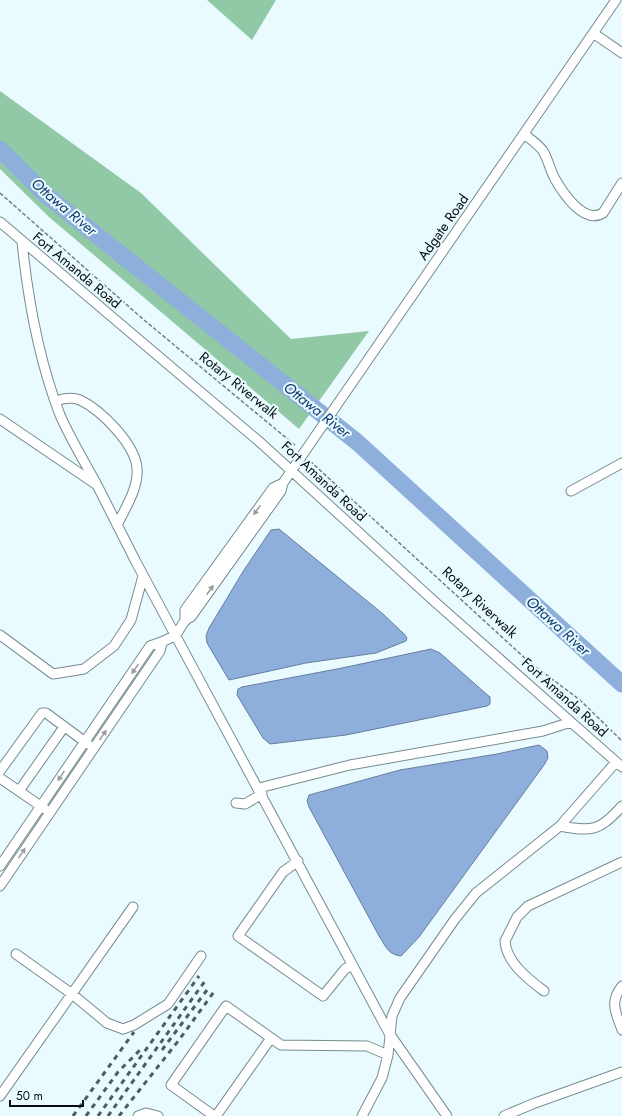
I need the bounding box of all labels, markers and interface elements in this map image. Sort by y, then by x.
water label: Ottawa River [26,173,102,242]
street label: Adgate Road [413,190,473,264]
street label: Fort Amanda Road [28,227,126,313]
street label: Rotary Riverwalk [195,347,284,424]
water label: Ottawa River [279,377,356,444]
street label: Fort Amanda Road [277,436,371,526]
one-way arrow [253,505,261,516]
street label: Rotary Riverwalk [438,562,523,643]
one-way arrow [206,585,214,595]
water label: Ottawa River [521,591,596,662]
street label: Fort Amanda Road [517,653,613,741]
one-way arrow [131,663,139,674]
one-way arrow [99,729,107,740]
one-way arrow [57,770,65,781]
one-way arrow [18,848,26,859]
scale bar [10,1082,83,1108]
text: 50 m [16,1087,43,1105]

